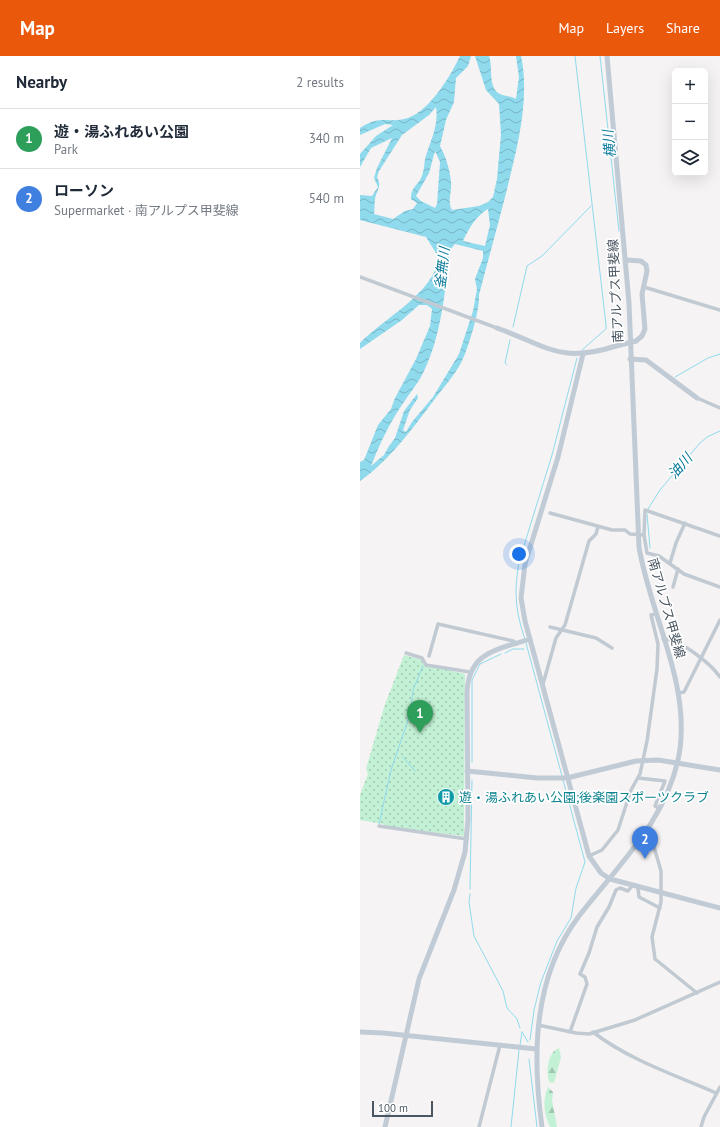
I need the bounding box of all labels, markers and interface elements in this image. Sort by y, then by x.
text: Map [20,16,55,40]
text: Map [558,19,584,37]
text: Layers [606,19,644,37]
text: Share [666,19,700,37]
map controls [672,68,708,176]
button: + [672,68,708,104]
text: Nearby [16,71,67,93]
text: 2 results [296,74,344,91]
button: − [672,104,708,140]
text: 遊・湯ふれあい公園 [54,122,189,141]
water label: 横川 [598,127,619,159]
text: 1 [25,130,33,147]
text: 340 m [309,130,344,147]
button: layers [672,140,708,176]
text: Park [54,141,78,158]
text: ローソン [54,181,114,200]
text: 2 [25,190,33,207]
text: 540 m [309,190,344,207]
text: Supermarket · 南アルプス甲斐線 [54,202,239,219]
street label: 南アルプス甲斐線 [604,239,627,343]
water label: 釜無川 [431,244,454,290]
water label: 油川 [664,448,697,482]
your location [509,544,529,564]
street label: 南アルプス甲斐線 [644,556,689,660]
pin: 1 [407,700,433,733]
building icon: 遊・湯ふれあい公園;後楽園スポーツクラブ [436,787,456,807]
place label: 遊・湯ふれあい公園;後楽園スポーツクラブ [459,789,709,806]
pin: 2 [632,826,658,859]
scale bar [372,1099,433,1118]
text: 100 m [378,1101,408,1115]

